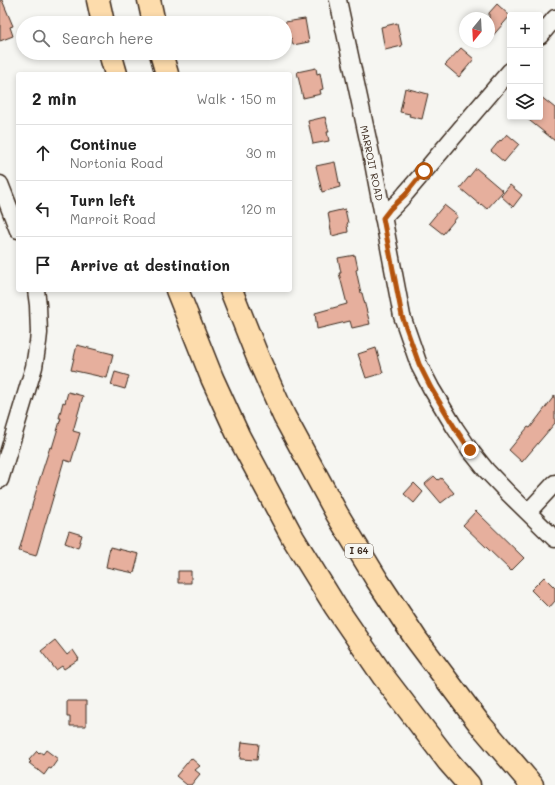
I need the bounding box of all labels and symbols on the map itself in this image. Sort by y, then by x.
north arrow [459,12,495,48]
street label: MARROIT ROAD [357,124,387,202]
route start [415,162,433,180]
route end [461,441,479,459]
road number: I 64 [345,544,373,558]

